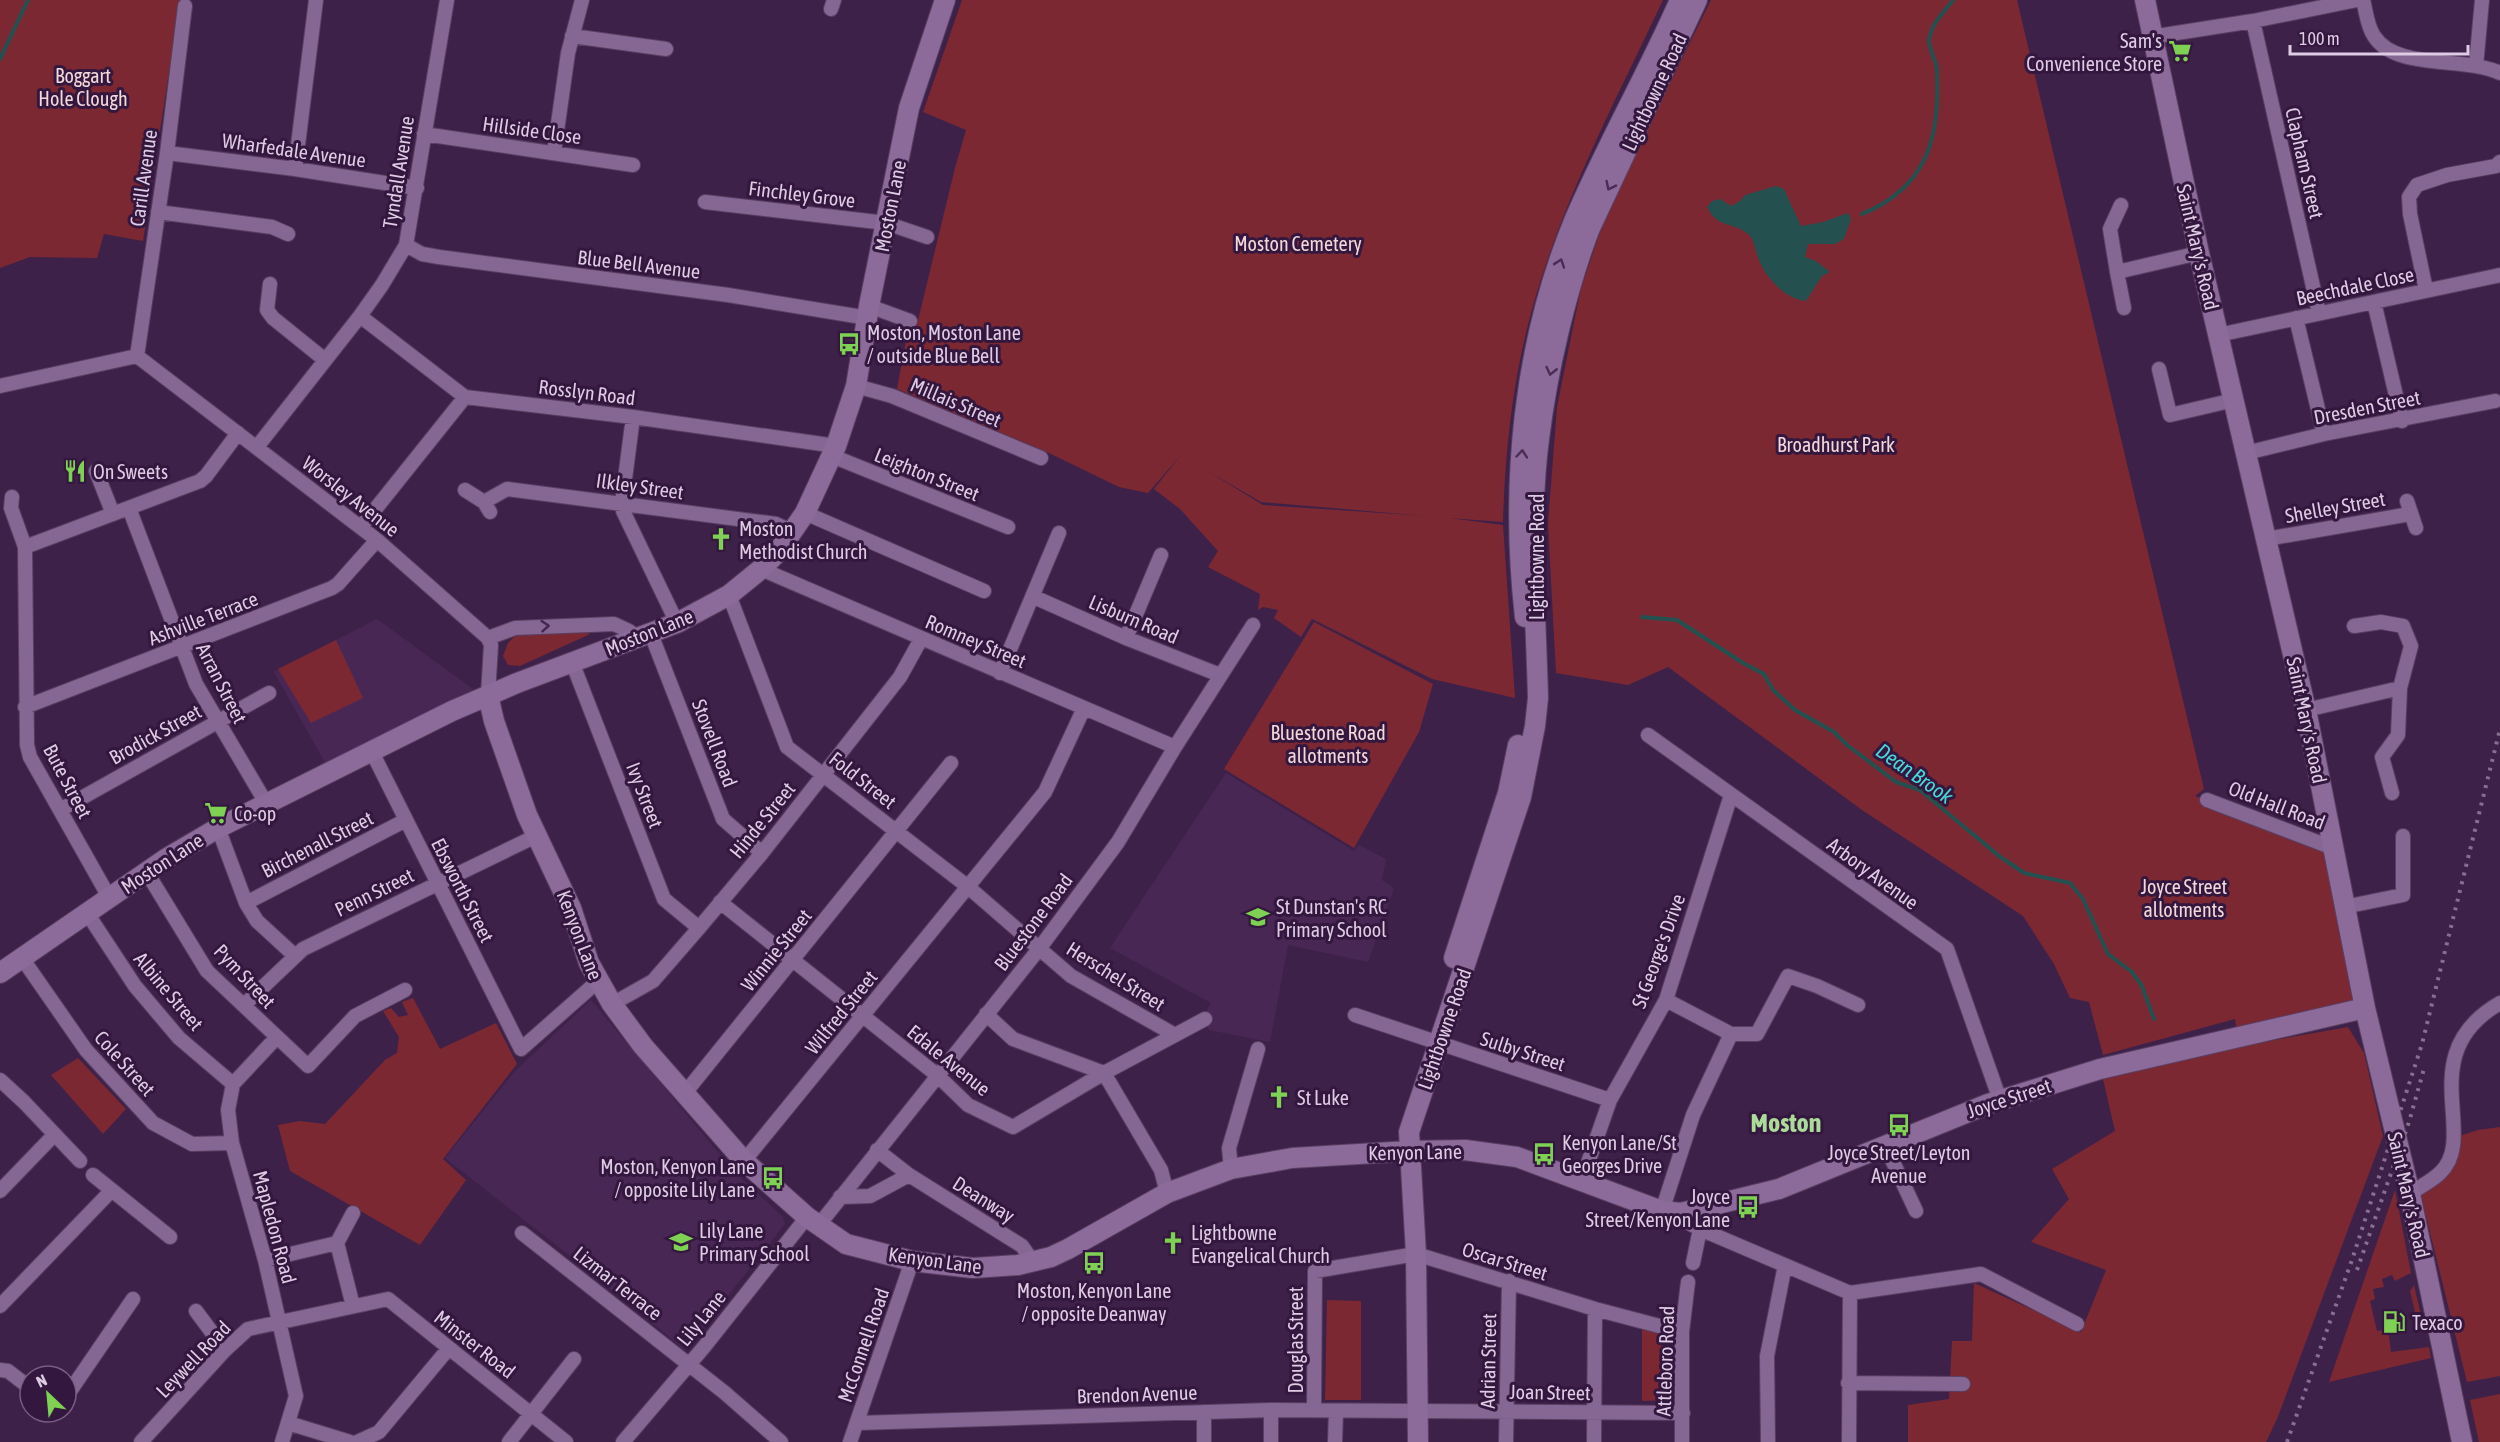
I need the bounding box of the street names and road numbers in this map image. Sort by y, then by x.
street label: Lightbowne Road [1617,30,1691,154]
street label: Clapham Street [2281,105,2329,221]
street label: Hillside Close [481,112,583,148]
street label: Tyndall Avenue [378,114,418,230]
street label: Carill Avenue [125,128,161,228]
street label: Wharfedale Avenue [221,129,367,171]
street label: Moston Lane [870,158,910,254]
street label: Finchley Grove [747,176,857,212]
street label: Saint Mary's Road [2172,182,2224,312]
street label: Blue Bell Avenue [576,245,702,283]
street label: Beechdale Close [2294,262,2416,310]
street label: Millais Street [907,373,1005,431]
street label: Rosslyn Road [537,375,637,409]
street label: Dresden Street [2312,385,2422,429]
street label: Leighton Street [871,443,983,506]
street label: Worsley Avenue [298,451,404,541]
street label: Ilkley Street [595,468,685,504]
street label: Shelley Street [2283,487,2387,527]
street label: Lightbowne Road [1525,494,1548,620]
street label: Ashville Terrace [145,587,261,649]
street label: Lisburn Road [1086,590,1182,648]
street label: Moston Lane [602,604,696,660]
street label: Romney Street [922,609,1030,673]
street label: Arran Street [192,639,252,727]
street label: Saint Mary's Road [2282,655,2332,785]
street label: Stovell Road [688,696,742,790]
street label: Brodick Street [105,699,205,769]
street label: Bute Street [39,740,97,822]
street label: Fold Street [825,747,901,813]
street label: Ivy Street [622,759,668,831]
street label: Old Hall Road [2226,776,2328,834]
street label: Hinde Street [724,777,800,863]
street label: Birchenall Street [257,806,377,882]
street label: Moston Lane [117,828,207,898]
street label: Arbory Avenue [1823,832,1923,914]
street label: Ebsworth Street [427,834,499,946]
street label: Penn Street [331,863,417,921]
street label: Bluestone Road [989,869,1077,975]
street label: Kenyon Lane [552,887,608,983]
street label: St George's Drive [1627,891,1689,1011]
street label: Winnie Street [736,904,816,996]
street label: Herschel Street [1063,937,1170,1015]
street label: Pym Street [210,939,281,1013]
street label: Albine Street [130,947,208,1035]
street label: Wilfred Street [800,965,882,1058]
street label: Lightbowne Road [1412,965,1476,1093]
street label: Edale Avenue [903,1020,995,1100]
street label: Cole Street [90,1026,160,1100]
street label: Sulby Street [1478,1027,1568,1076]
street label: Joyce Street [1964,1074,2054,1122]
street label: Saint Mary's Road [2383,1130,2435,1260]
street label: Kenyon Lane [1368,1140,1462,1164]
street label: Mapledon Road [249,1168,301,1286]
street label: Deanway [949,1171,1019,1227]
street label: Oscar Street [1460,1237,1551,1285]
street label: Lizmar Terrace [569,1241,667,1325]
street label: Kenyon Lane [887,1242,983,1278]
street label: McConnell Road [833,1285,893,1405]
street label: Lily Lane [672,1286,730,1350]
street label: Douglas Street [1284,1286,1307,1394]
street label: Minster Road [430,1305,520,1383]
street label: Attleboro Road [1652,1305,1678,1417]
street label: Adrian Street [1476,1313,1500,1409]
street label: Leywell Road [151,1316,235,1402]
street label: Brendon Avenue [1076,1380,1198,1408]
street label: Joan Street [1509,1380,1591,1404]

